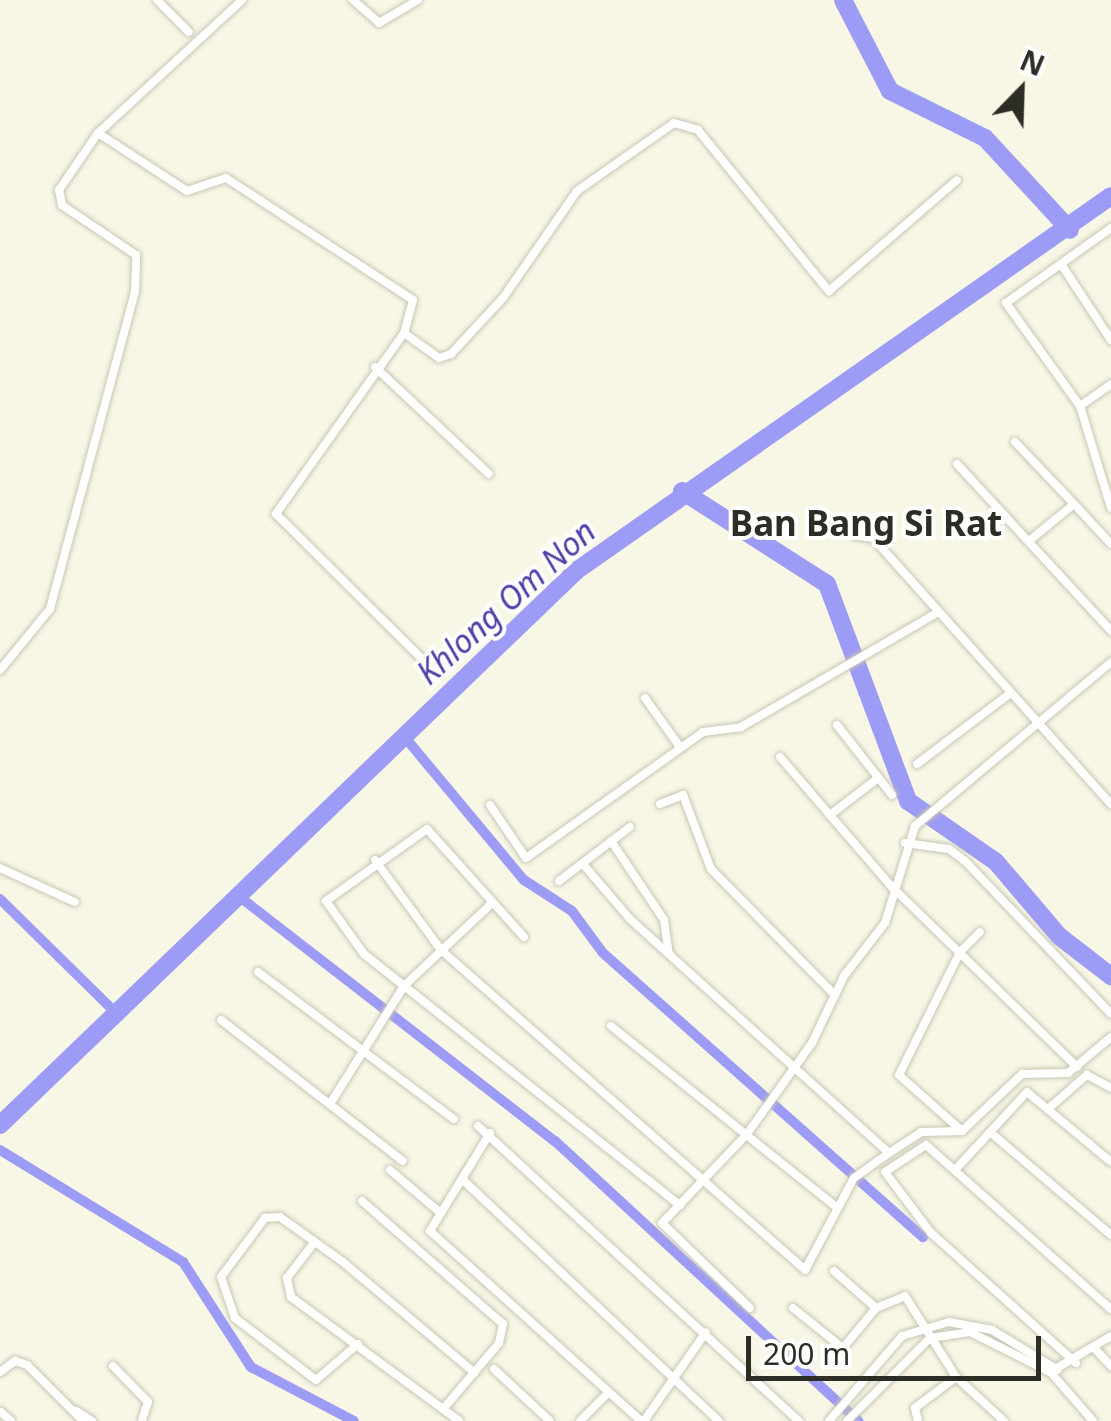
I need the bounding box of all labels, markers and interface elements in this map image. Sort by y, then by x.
north arrow [971,40,1071,140]
text: N [1015,40,1051,84]
district label: Ban Bang Si Rat [730,502,1002,544]
water label: Khlong Om Non [409,512,603,692]
scale bar [751,1316,1046,1378]
text: 200 m [763,1333,850,1374]

